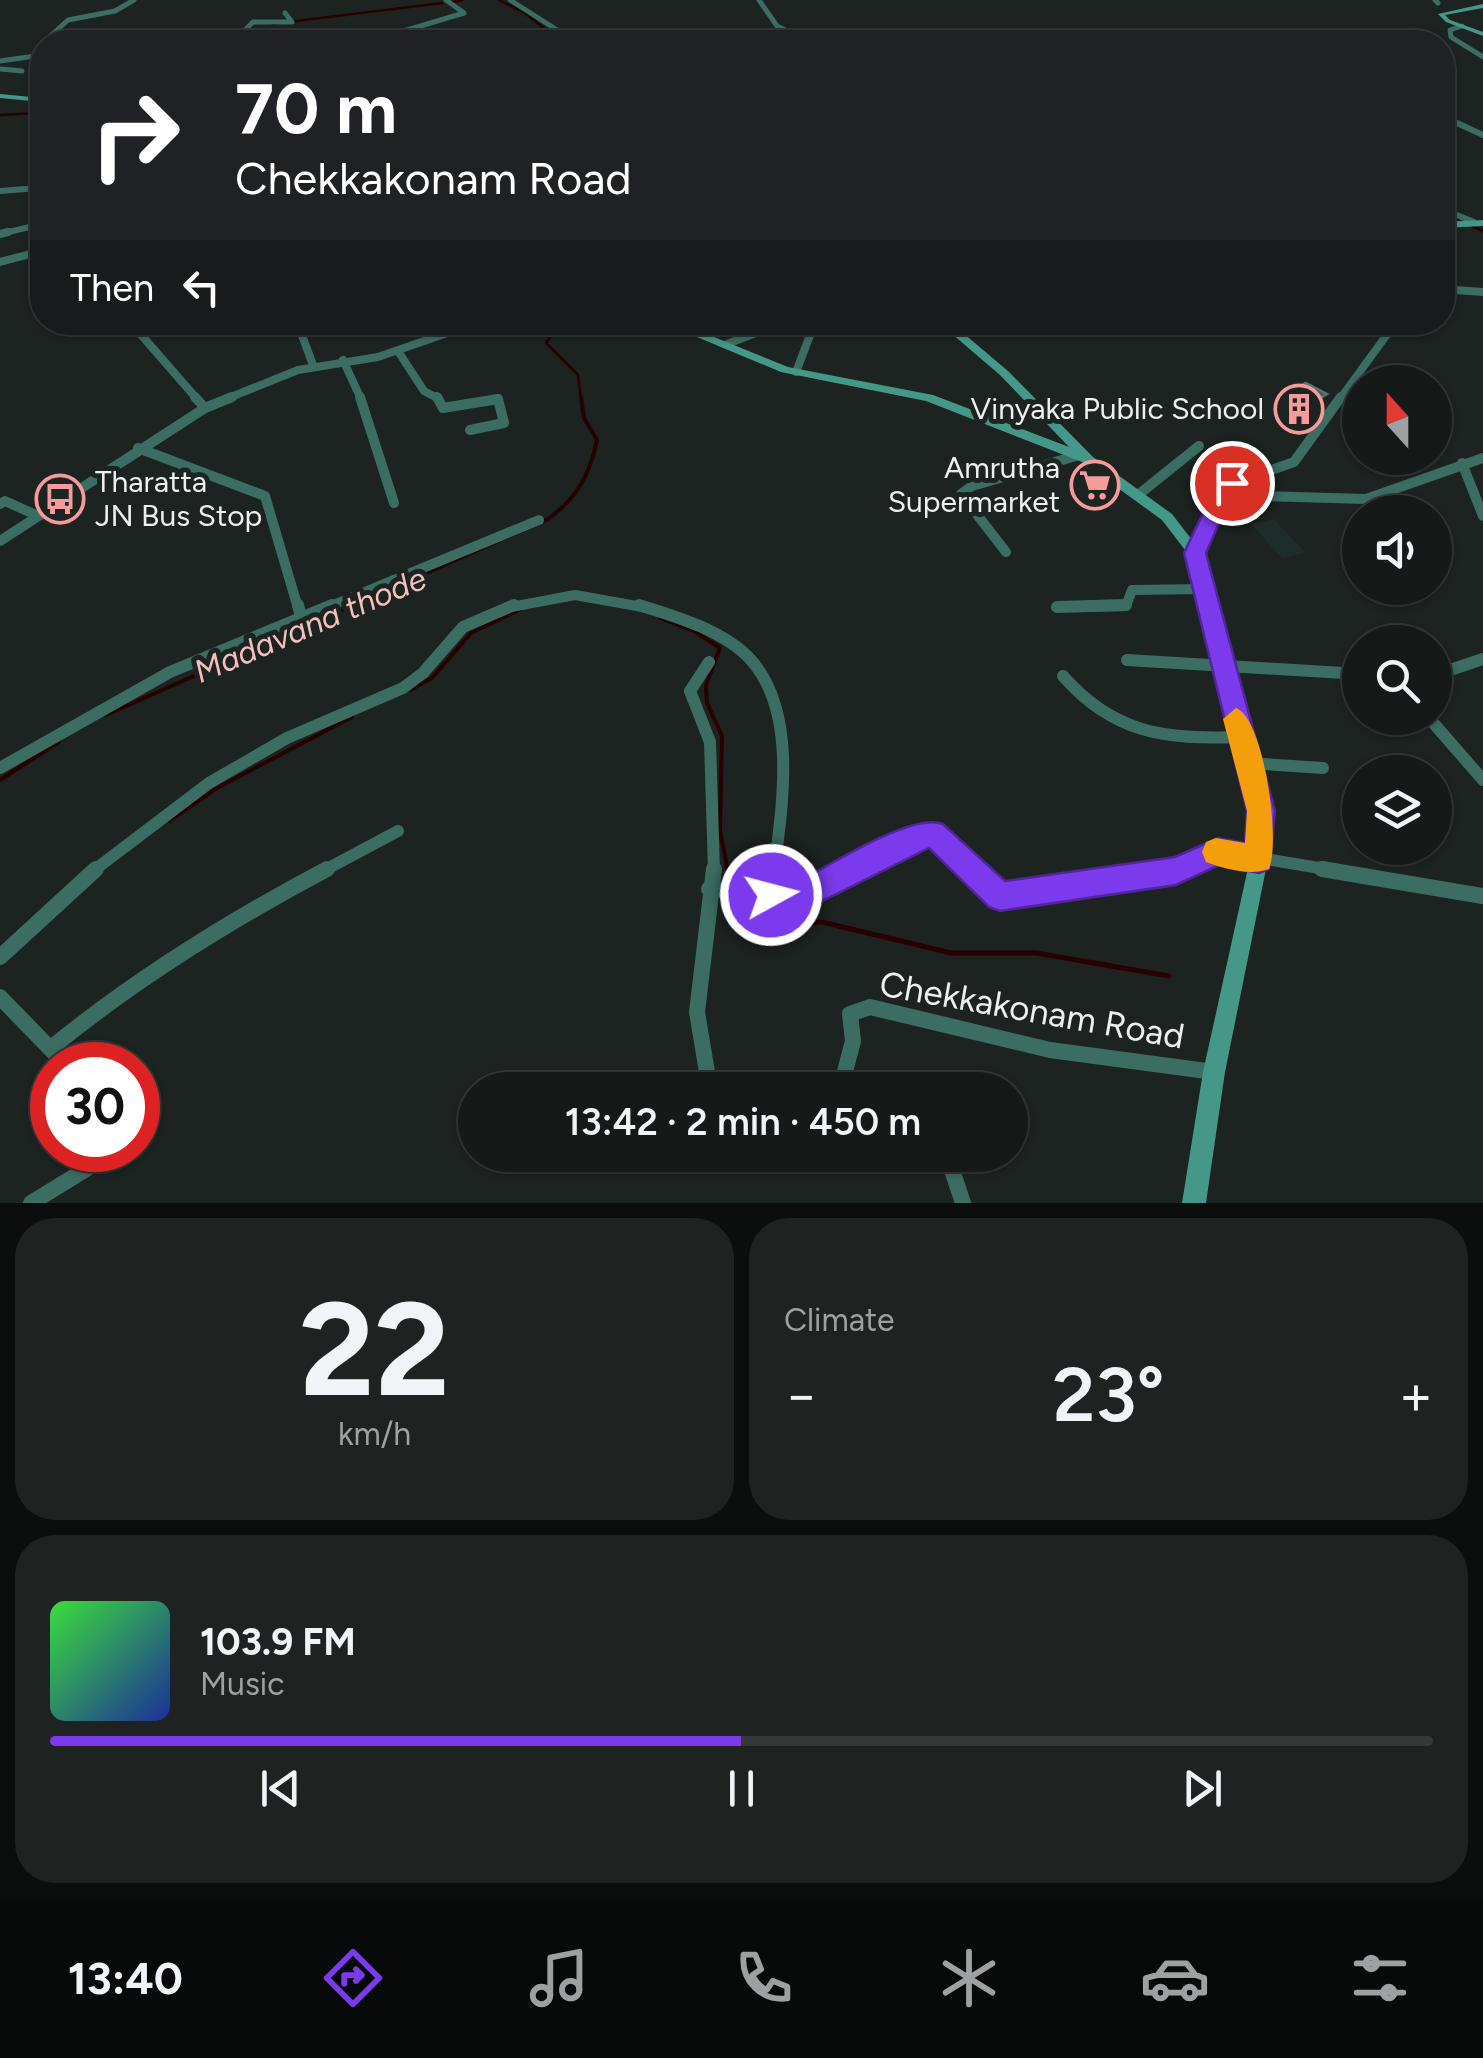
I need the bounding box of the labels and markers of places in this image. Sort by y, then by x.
building icon: Vinyaka Public School [1273,383,1325,435]
place label: Vinyaka Public School [971,390,1264,427]
pin [1190,441,1275,526]
place label: Amrutha Supermarket [888,449,1060,520]
supermarket icon: Amrutha Supermarket [1069,459,1121,511]
place label: Tharatta JN Bus Stop [95,463,262,534]
bus stop icon: Tharatta JN Bus Stop [34,473,86,525]

